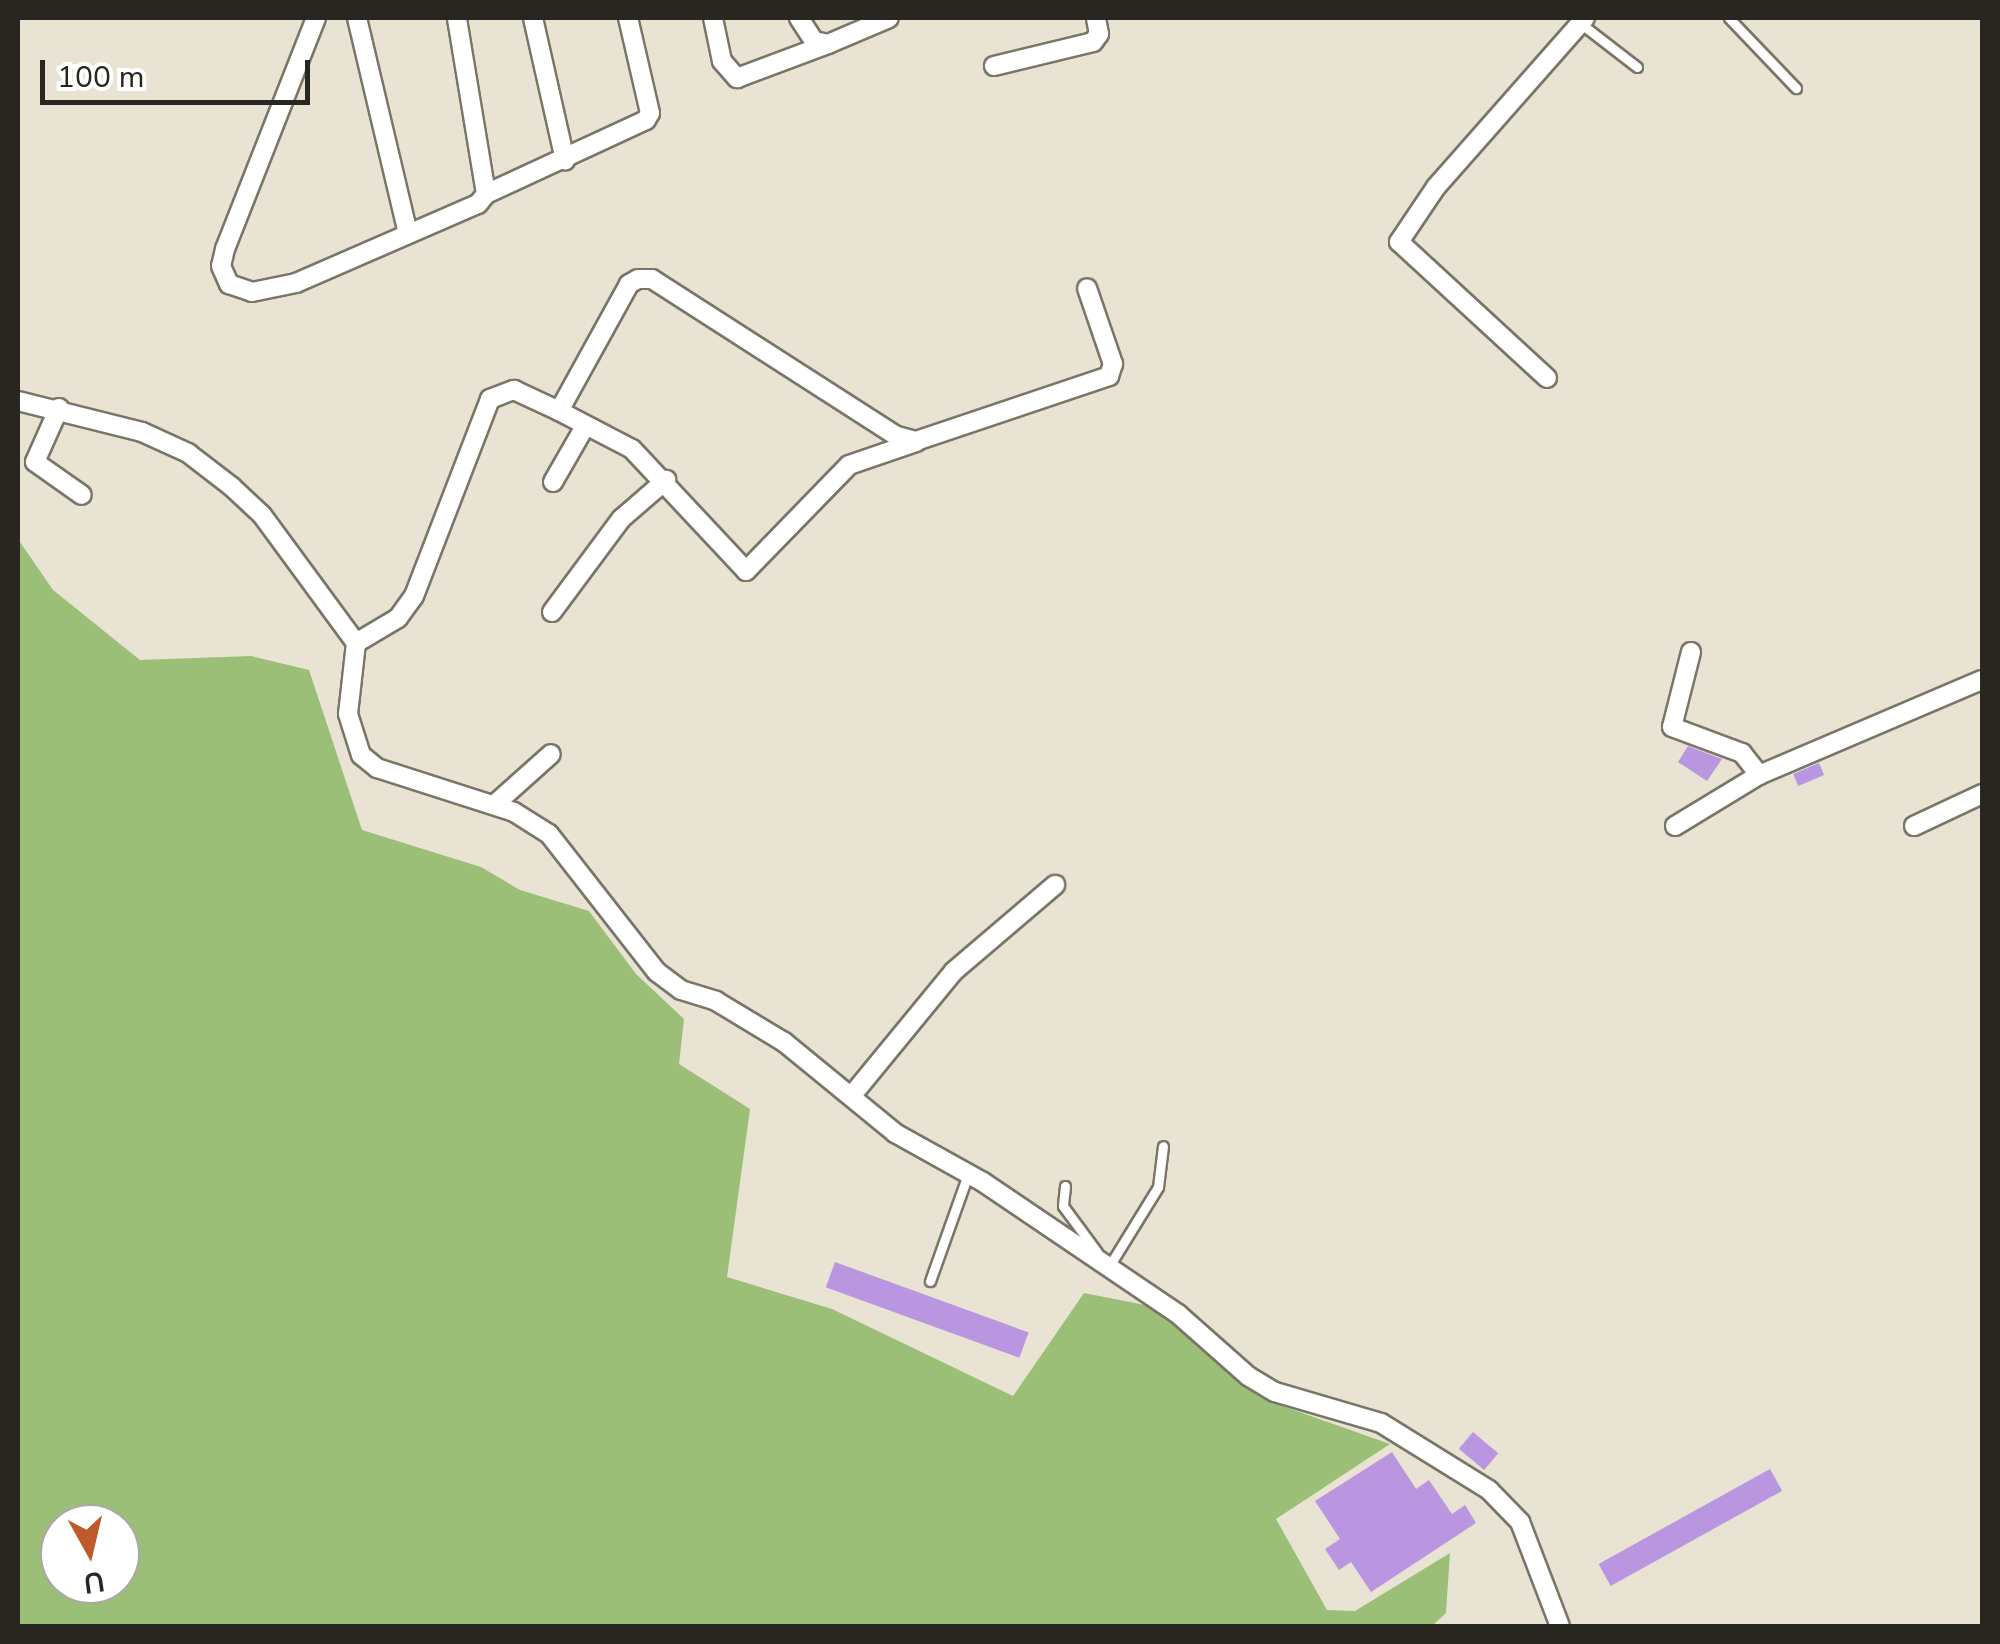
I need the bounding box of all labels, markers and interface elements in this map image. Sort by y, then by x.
scale bar [45,40,315,102]
text: 100 m [57,57,144,98]
north arrow [40,1504,140,1604]
text: U [81,1561,107,1602]

